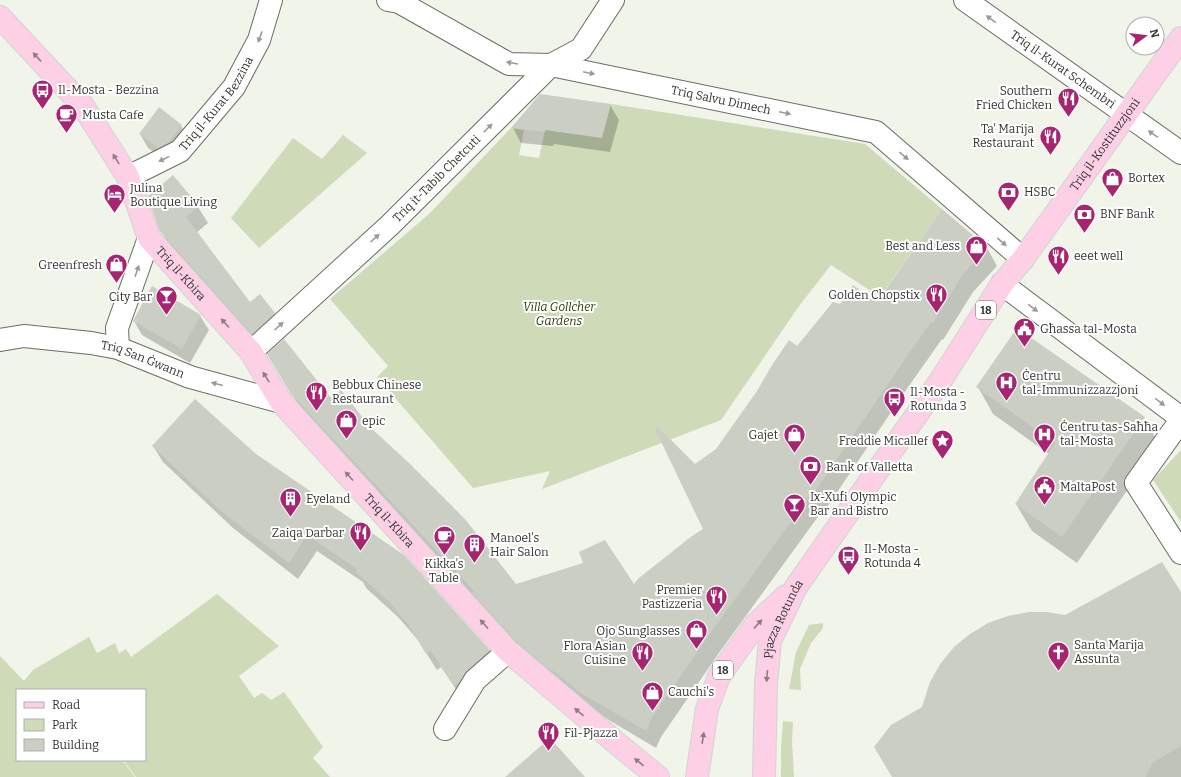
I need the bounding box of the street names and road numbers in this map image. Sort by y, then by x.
street label: Triq il-Kurat Schembri [1008,27,1118,112]
street label: Triq il-Kurat Bezzina [176,54,256,154]
street label: Triq Salvu Dimech [670,83,772,117]
street label: Triq il-Kostituzzjoni [1067,95,1143,194]
street label: Triq it-Tabib Chetcuti [390,132,483,225]
street label: Triq il-Kbira [153,244,209,304]
road number: 18 [976,301,996,319]
street label: Triq San Ġwann [100,338,187,381]
street label: Triq il-Kbira [361,491,417,551]
street label: Pjazza Rotunda [761,577,806,659]
road number: 18 [713,661,733,679]

